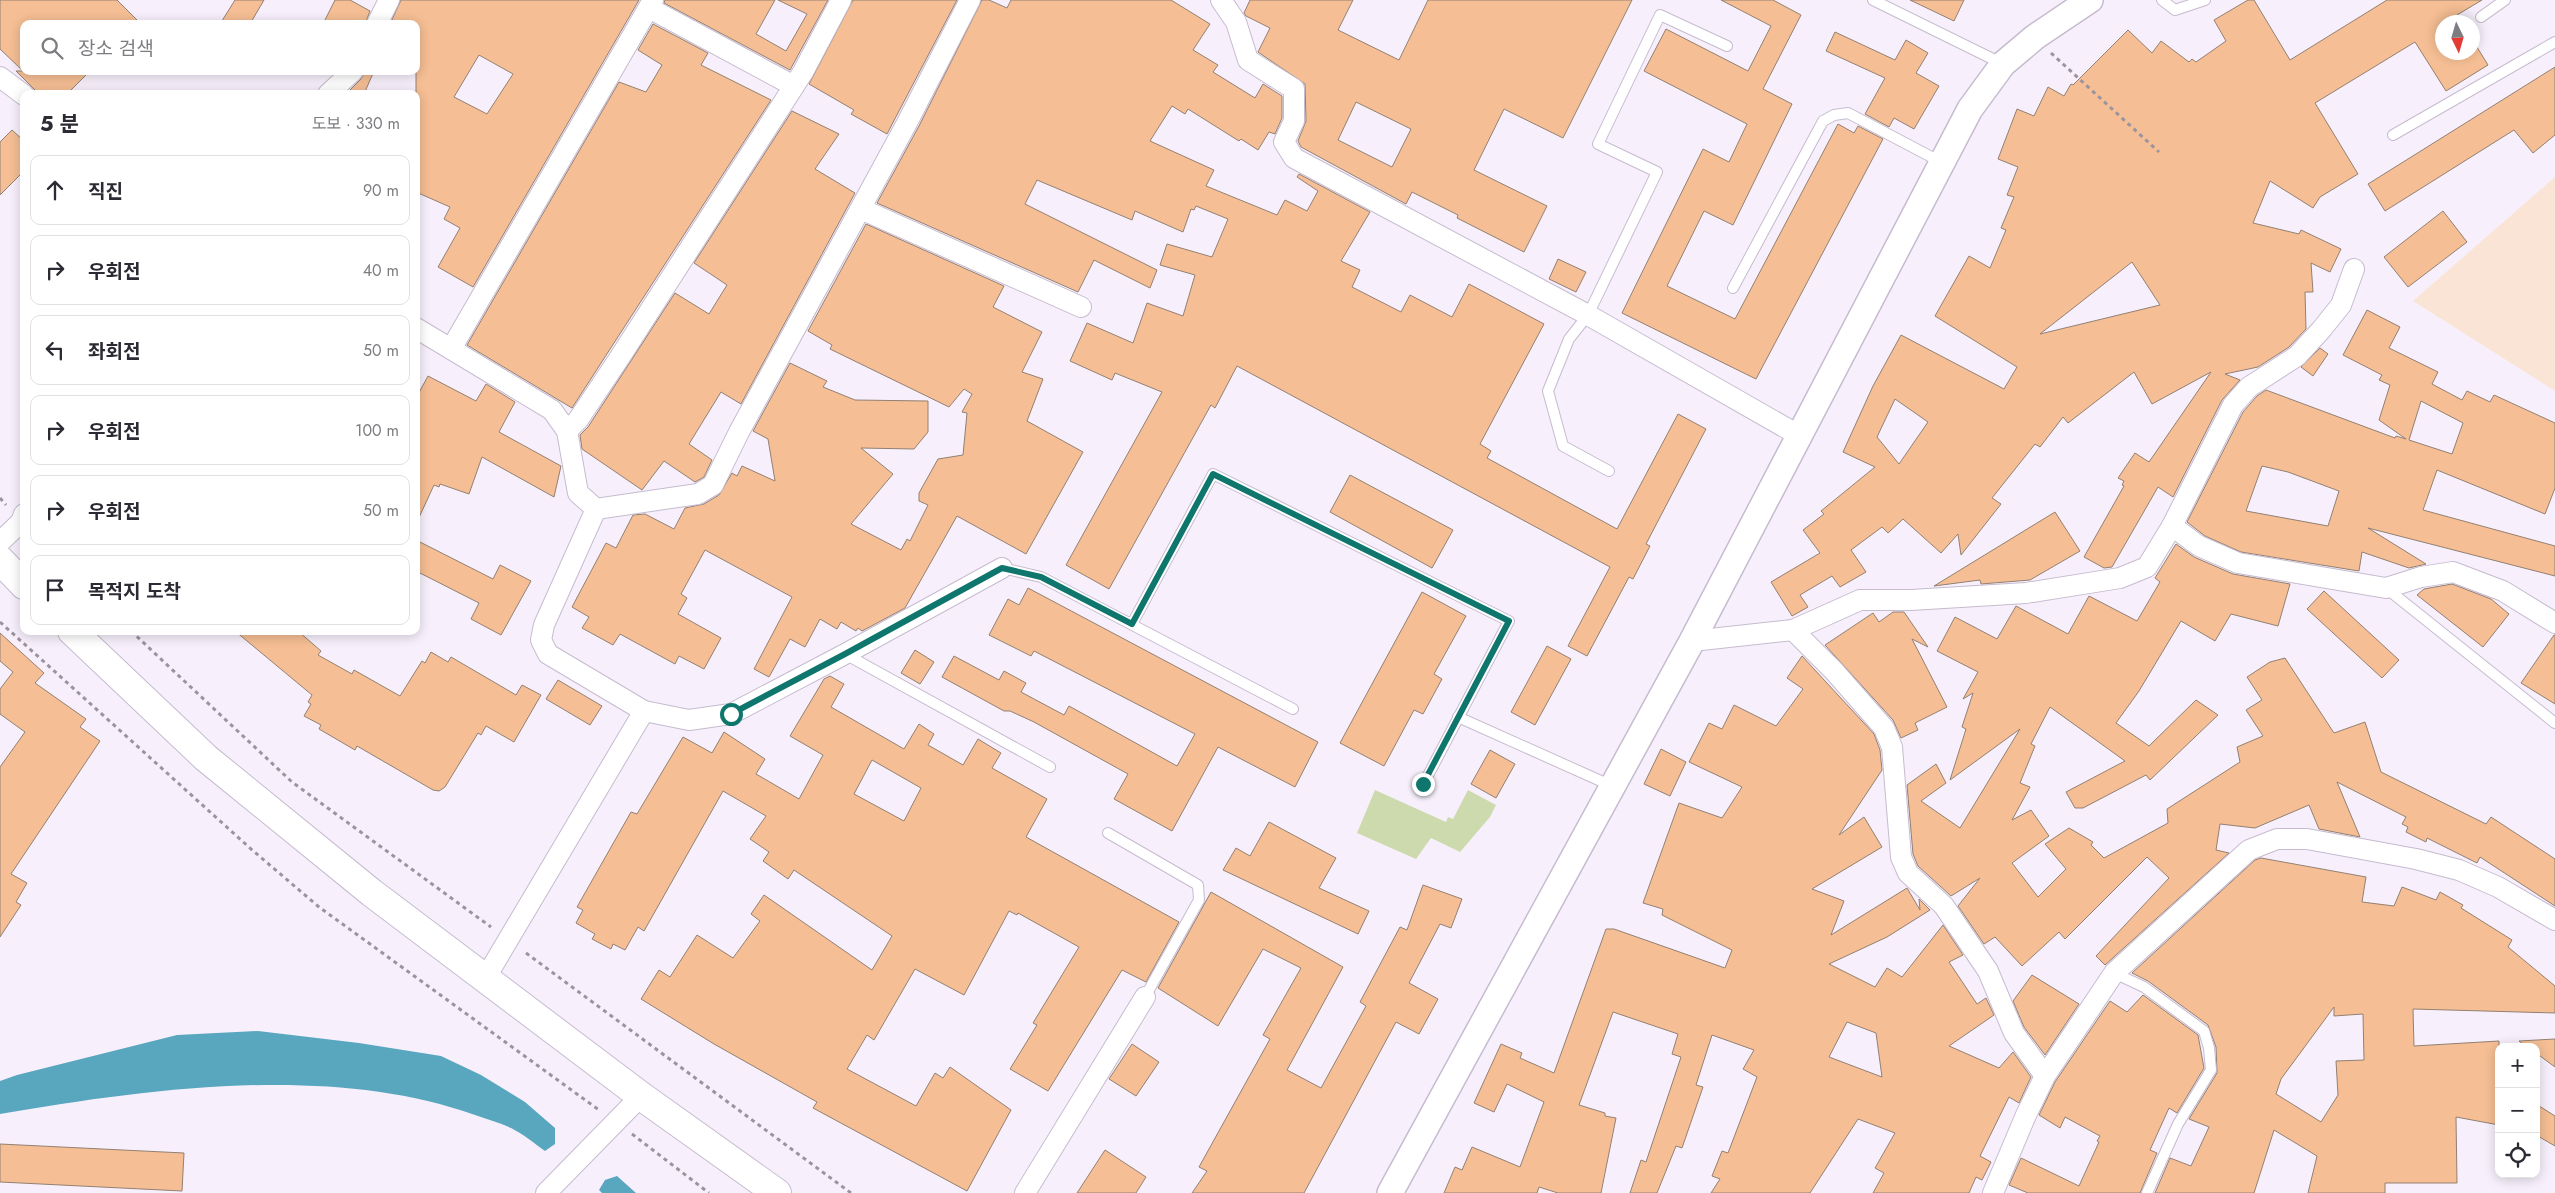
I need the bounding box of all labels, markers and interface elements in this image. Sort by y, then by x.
north arrow [2435,15,2480,60]
search box [20,20,420,75]
icon: search [38,34,66,62]
text: 장소 검색 [78,35,154,62]
text: 5 분 [40,109,79,139]
text: 도보 · 330 m [312,112,400,135]
icon: ahead [41,176,69,204]
text: 직진 [88,178,123,205]
text: 90 m [363,179,399,202]
icon: right [41,256,69,284]
text: 우회전 [88,258,140,285]
text: 40 m [363,259,399,282]
icon: left [41,336,69,364]
text: 좌회전 [88,338,140,365]
text: 50 m [363,339,399,362]
icon: right [41,416,69,444]
text: 우회전 [88,418,140,445]
text: 100 m [355,419,399,442]
icon: right [41,496,69,524]
text: 우회전 [88,498,140,525]
text: 50 m [363,499,399,522]
icon: arrive [41,576,69,604]
text: 목적지 도착 [88,578,181,605]
route start [720,703,743,726]
route end [1412,773,1435,796]
map controls [2495,1043,2540,1178]
button: + [2495,1043,2540,1088]
button: − [2495,1088,2540,1133]
button: locate [2495,1133,2540,1178]

